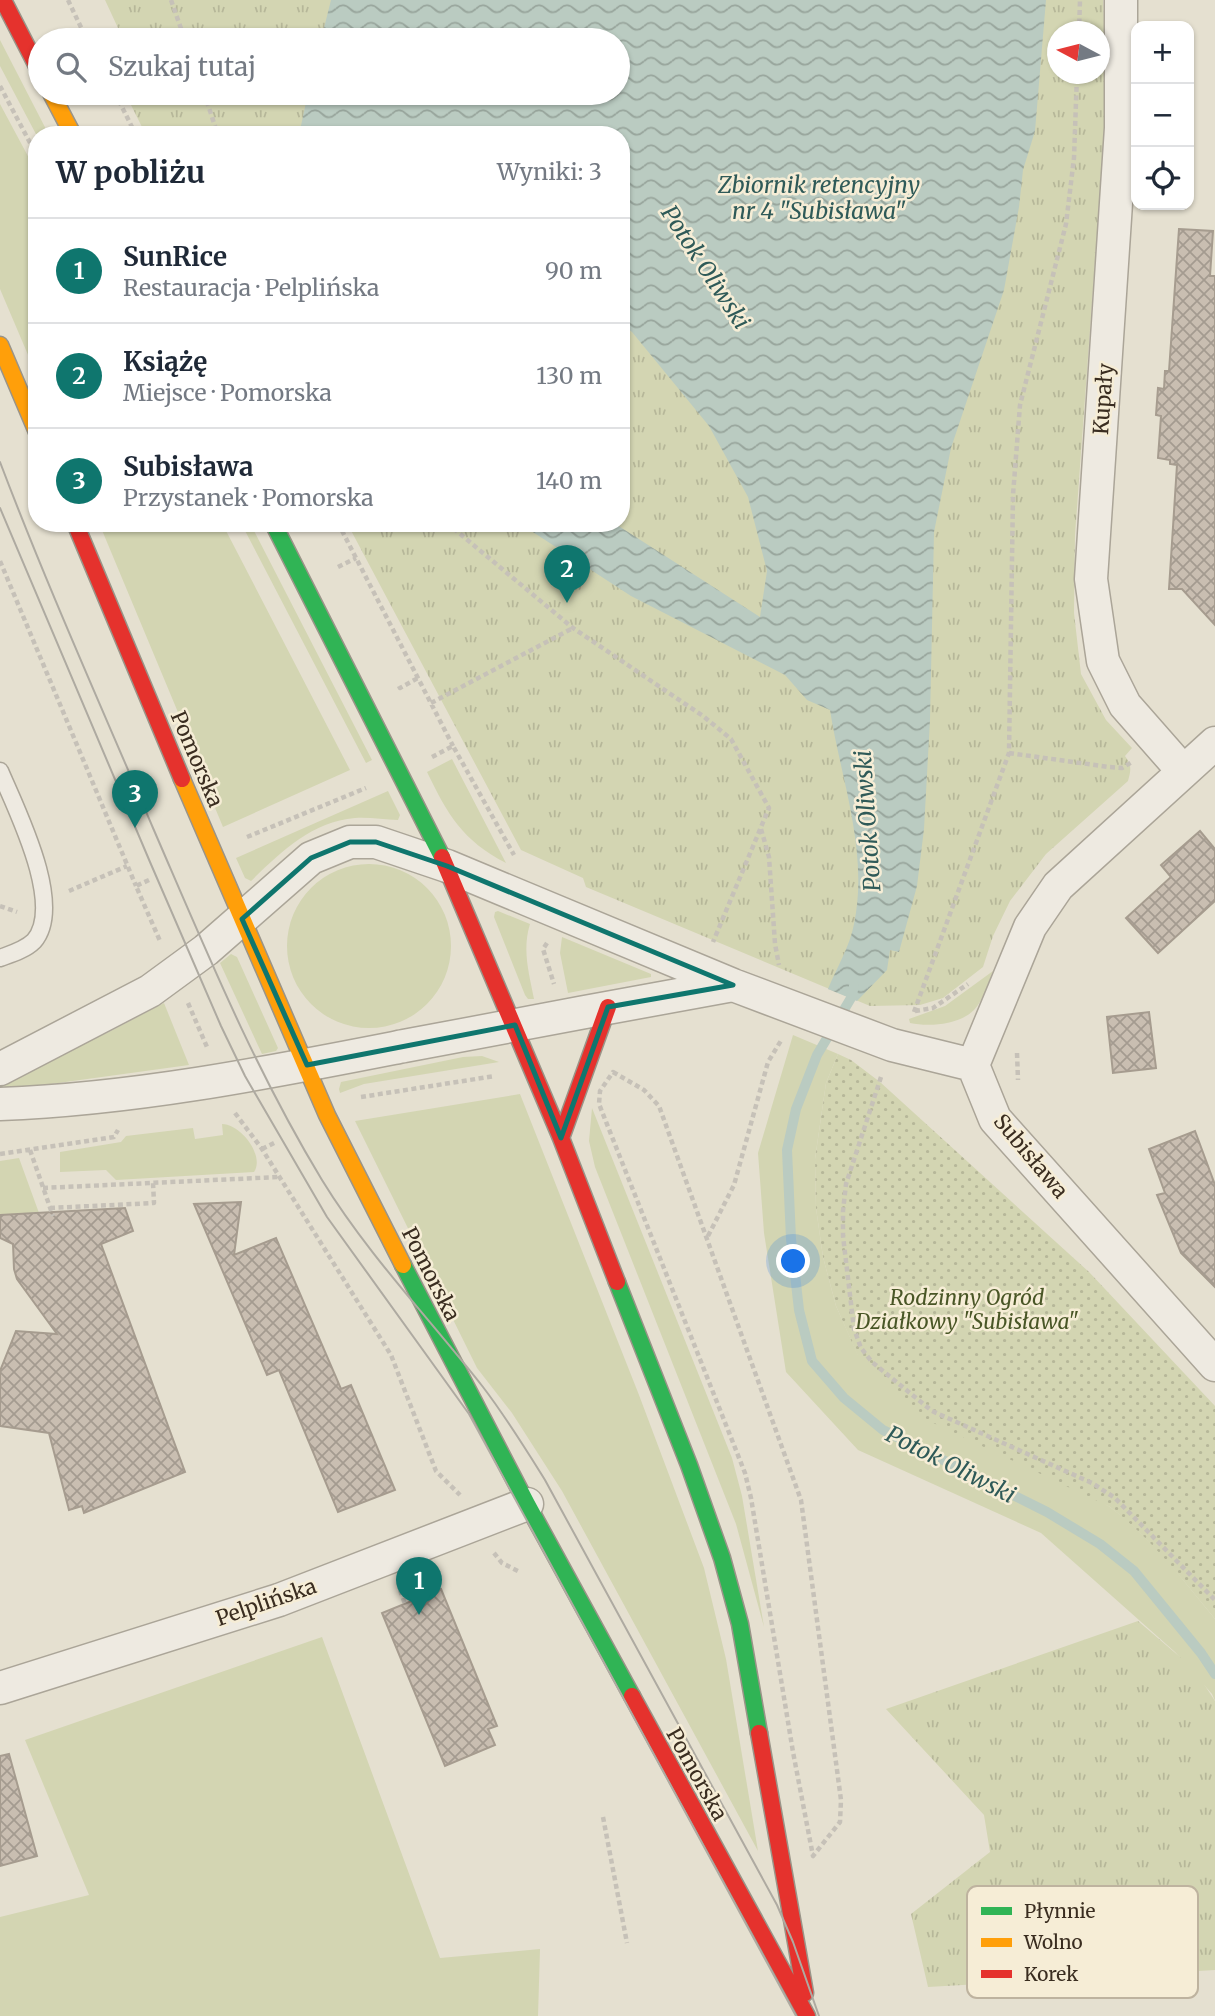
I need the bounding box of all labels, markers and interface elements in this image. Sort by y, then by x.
north arrow [1047,21,1110,84]
map controls [1131,21,1194,210]
button: + [1131,21,1194,84]
search box [28,28,630,105]
icon: search [52,48,90,86]
text: Szukaj tutaj [108,50,256,83]
button: − [1131,84,1194,147]
button: locate [1131,147,1194,210]
text: W pobliżu [56,153,205,191]
text: Wyniki: 3 [497,157,602,186]
water label: Zbiornik retencyjny nr 4 "Subisława" [717,170,920,225]
water label: Potok Oliwski [655,200,757,334]
text: SunRice [123,240,227,273]
text: 1 [74,256,84,285]
text: 90 m [545,256,602,285]
text: Restauracja · Pelplińska [123,273,379,302]
text: Książę [123,345,207,378]
text: 2 [72,361,86,390]
text: 130 m [536,361,602,390]
street label: Kupały [1087,361,1119,436]
text: Miejsce · Pomorska [123,378,332,407]
text: Subisława [123,450,253,483]
text: 3 [72,466,86,495]
text: 140 m [536,466,602,495]
text: Przystanek · Pomorska [123,483,374,512]
pin: 2 [544,545,590,603]
street label: Pomorska [165,707,229,811]
water label: Potok Oliwski [848,749,886,893]
pin: 3 [112,770,158,828]
street label: Subisława [988,1108,1074,1204]
street label: Pomorska [396,1222,466,1326]
your location [776,1244,810,1278]
park label: Rodzinny Ogród Działkowy "Subisława" [854,1284,1079,1335]
water label: Potok Oliwski [881,1419,1021,1509]
pin: 1 [396,1557,442,1615]
street label: Pelplińska [212,1572,320,1632]
street label: Pomorska [660,1723,734,1825]
legend [967,1886,1198,1998]
text: Płynnie [1024,1899,1096,1923]
text: Wolno [1023,1930,1083,1954]
text: Korek [1024,1962,1078,1986]

